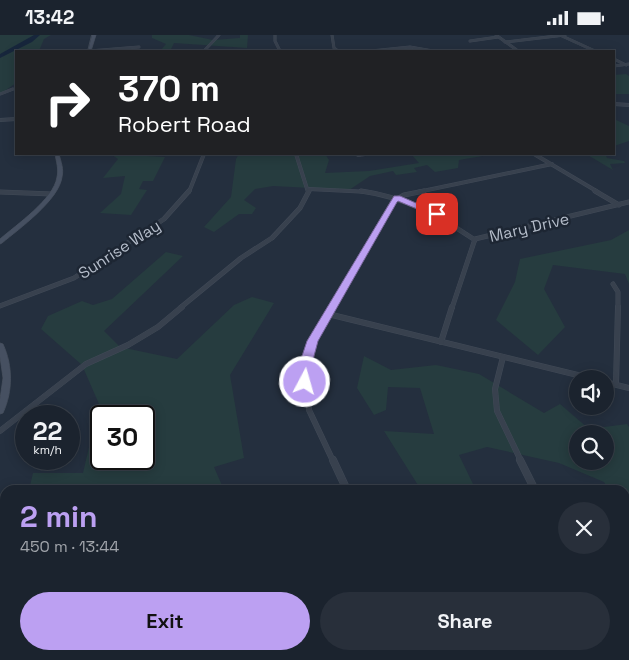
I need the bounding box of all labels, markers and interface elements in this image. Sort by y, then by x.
text: 13:42 [25,5,74,30]
text: 370 m [118,67,220,111]
icon: right [35,70,100,135]
text: Robert Road [118,110,251,138]
pin [416,193,458,235]
icon: arrive [423,200,451,228]
street label: Mary Drive [487,208,571,247]
street label: Sunrise Way [74,215,164,284]
position arrow [278,355,330,407]
map controls [569,370,614,470]
button: sound [569,370,614,415]
speed limit sign: 30 [90,405,155,470]
text: 22 [33,415,62,447]
button: search [569,425,614,470]
text: km/h [33,442,62,458]
text: 2 min [20,497,98,536]
button: close [558,502,610,554]
text: 450 m · 13:44 [20,536,119,557]
button: Exit [20,592,310,650]
button: Share [320,592,610,650]

